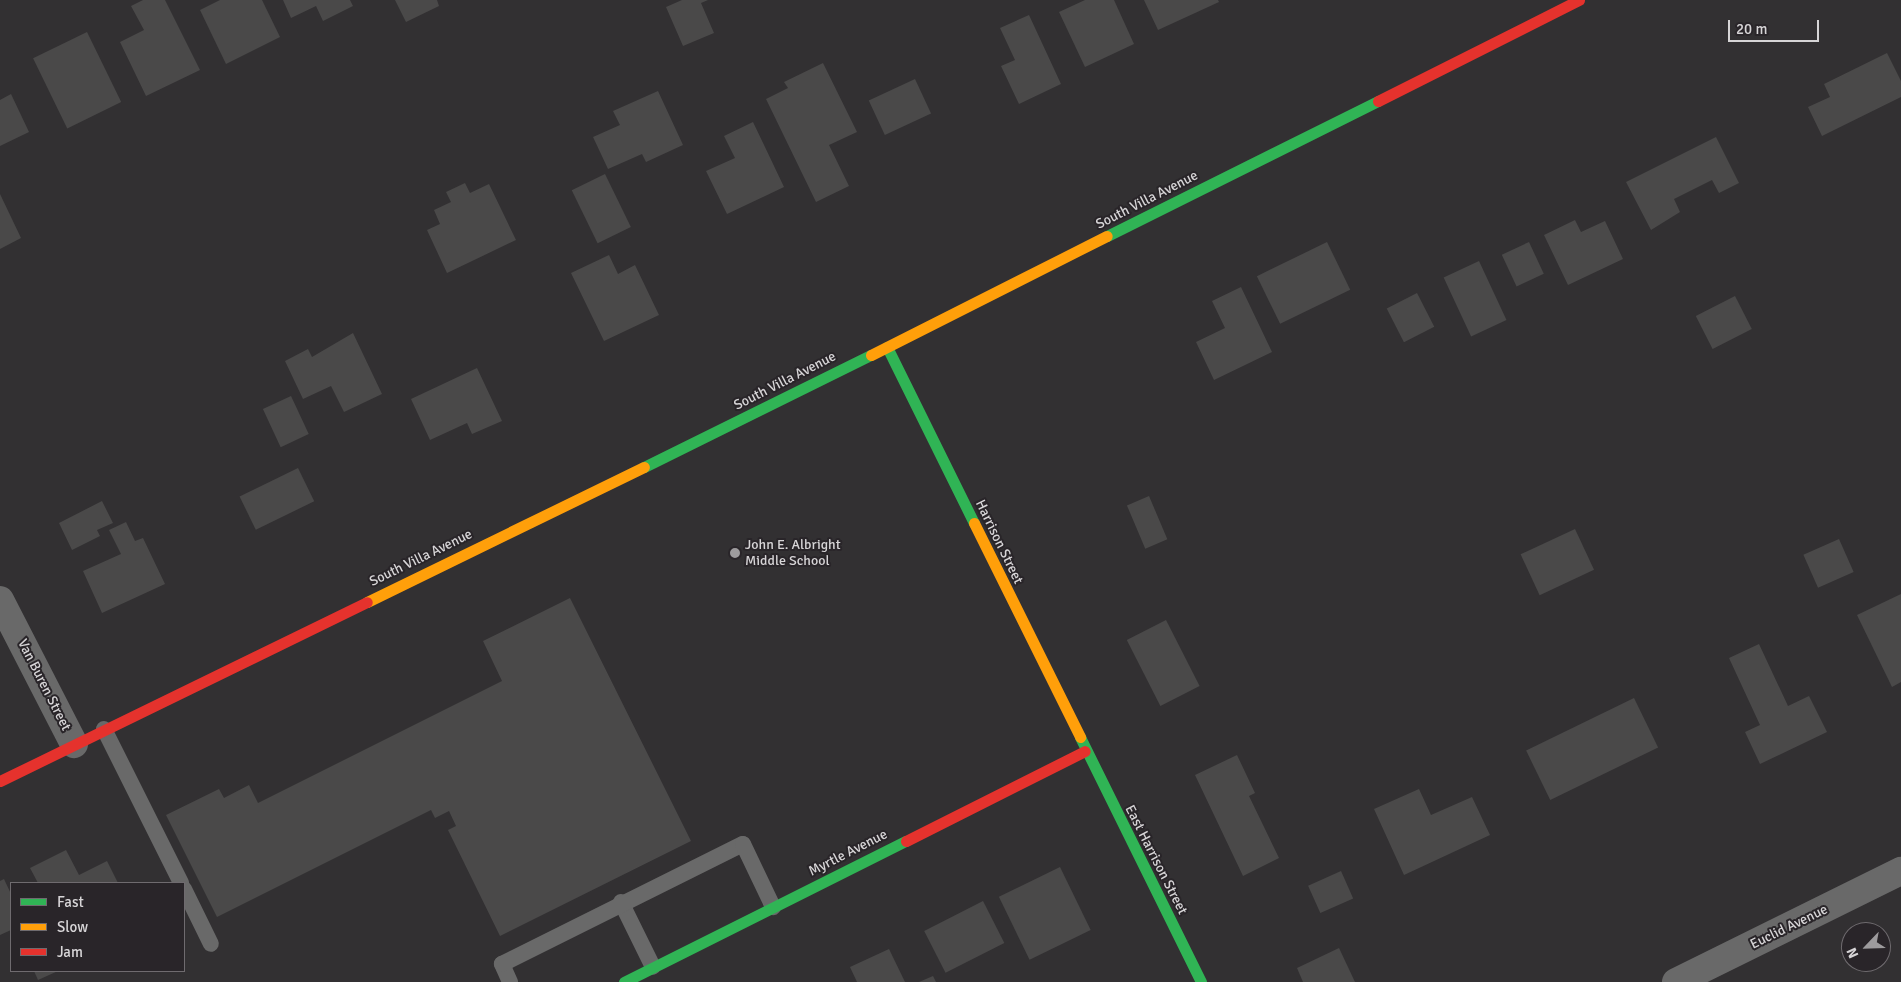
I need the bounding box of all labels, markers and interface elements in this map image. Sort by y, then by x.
scale bar [1731,10,1822,42]
text: 20 m [1736,20,1767,38]
street label: South Villa Avenue [1093,167,1201,233]
street label: South Villa Avenue [731,348,839,414]
street label: Harrison Street [971,497,1027,587]
street label: South Villa Avenue [367,526,475,590]
place label: John E. Albright Middle School [745,537,841,570]
marker: John E. Albright Middle School [729,547,741,559]
street label: Van Buren Street [14,636,74,734]
street label: East Harrison Street [1121,803,1191,917]
street label: Myrtle Avenue [806,826,890,880]
legend [10,882,185,972]
text: Fast [57,893,84,911]
street label: Euclid Avenue [1748,901,1830,953]
text: Slow [57,918,88,936]
north arrow [1841,922,1891,972]
text: Jam [57,943,83,961]
text: N [1843,945,1863,961]

